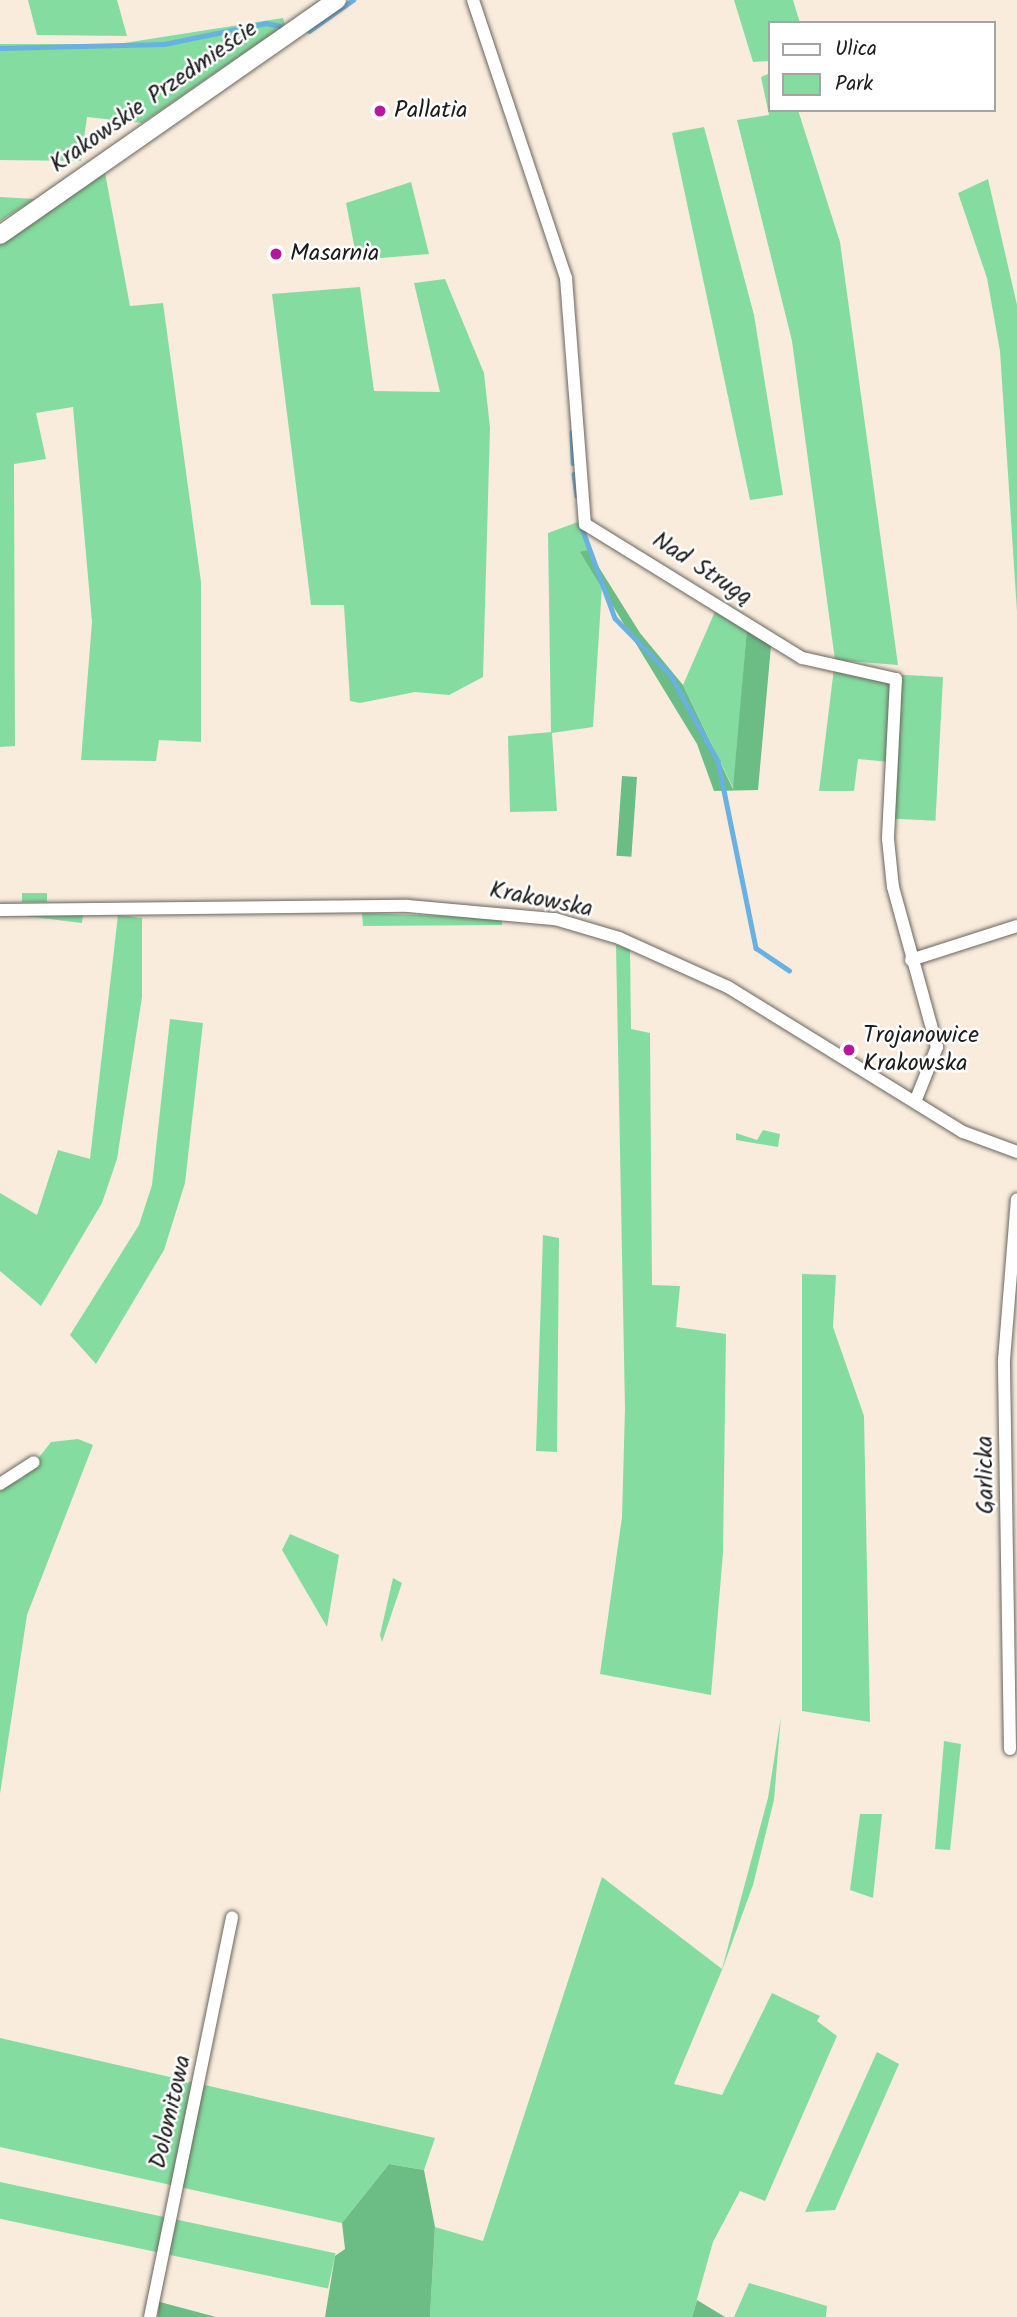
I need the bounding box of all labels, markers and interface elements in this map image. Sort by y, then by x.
street label: Krakowskie Przedmieście [45,14,263,180]
legend [768,21,996,112]
text: Ulica [835,33,877,66]
text: Park [835,68,873,101]
place label: Pallatia [394,97,468,125]
marker: Pallatia [372,103,388,119]
place label: Masarnia [290,240,379,268]
marker: Masarnia [268,246,284,262]
street label: Nad Strugą [647,526,757,612]
street label: Krakowska [487,876,595,924]
place label: Trojanowice Krakowska [863,1022,979,1078]
marker: Trojanowice Krakowska [841,1042,857,1058]
street label: Garlicka [971,1435,1001,1515]
street label: Dolomitowa [144,2052,198,2172]

